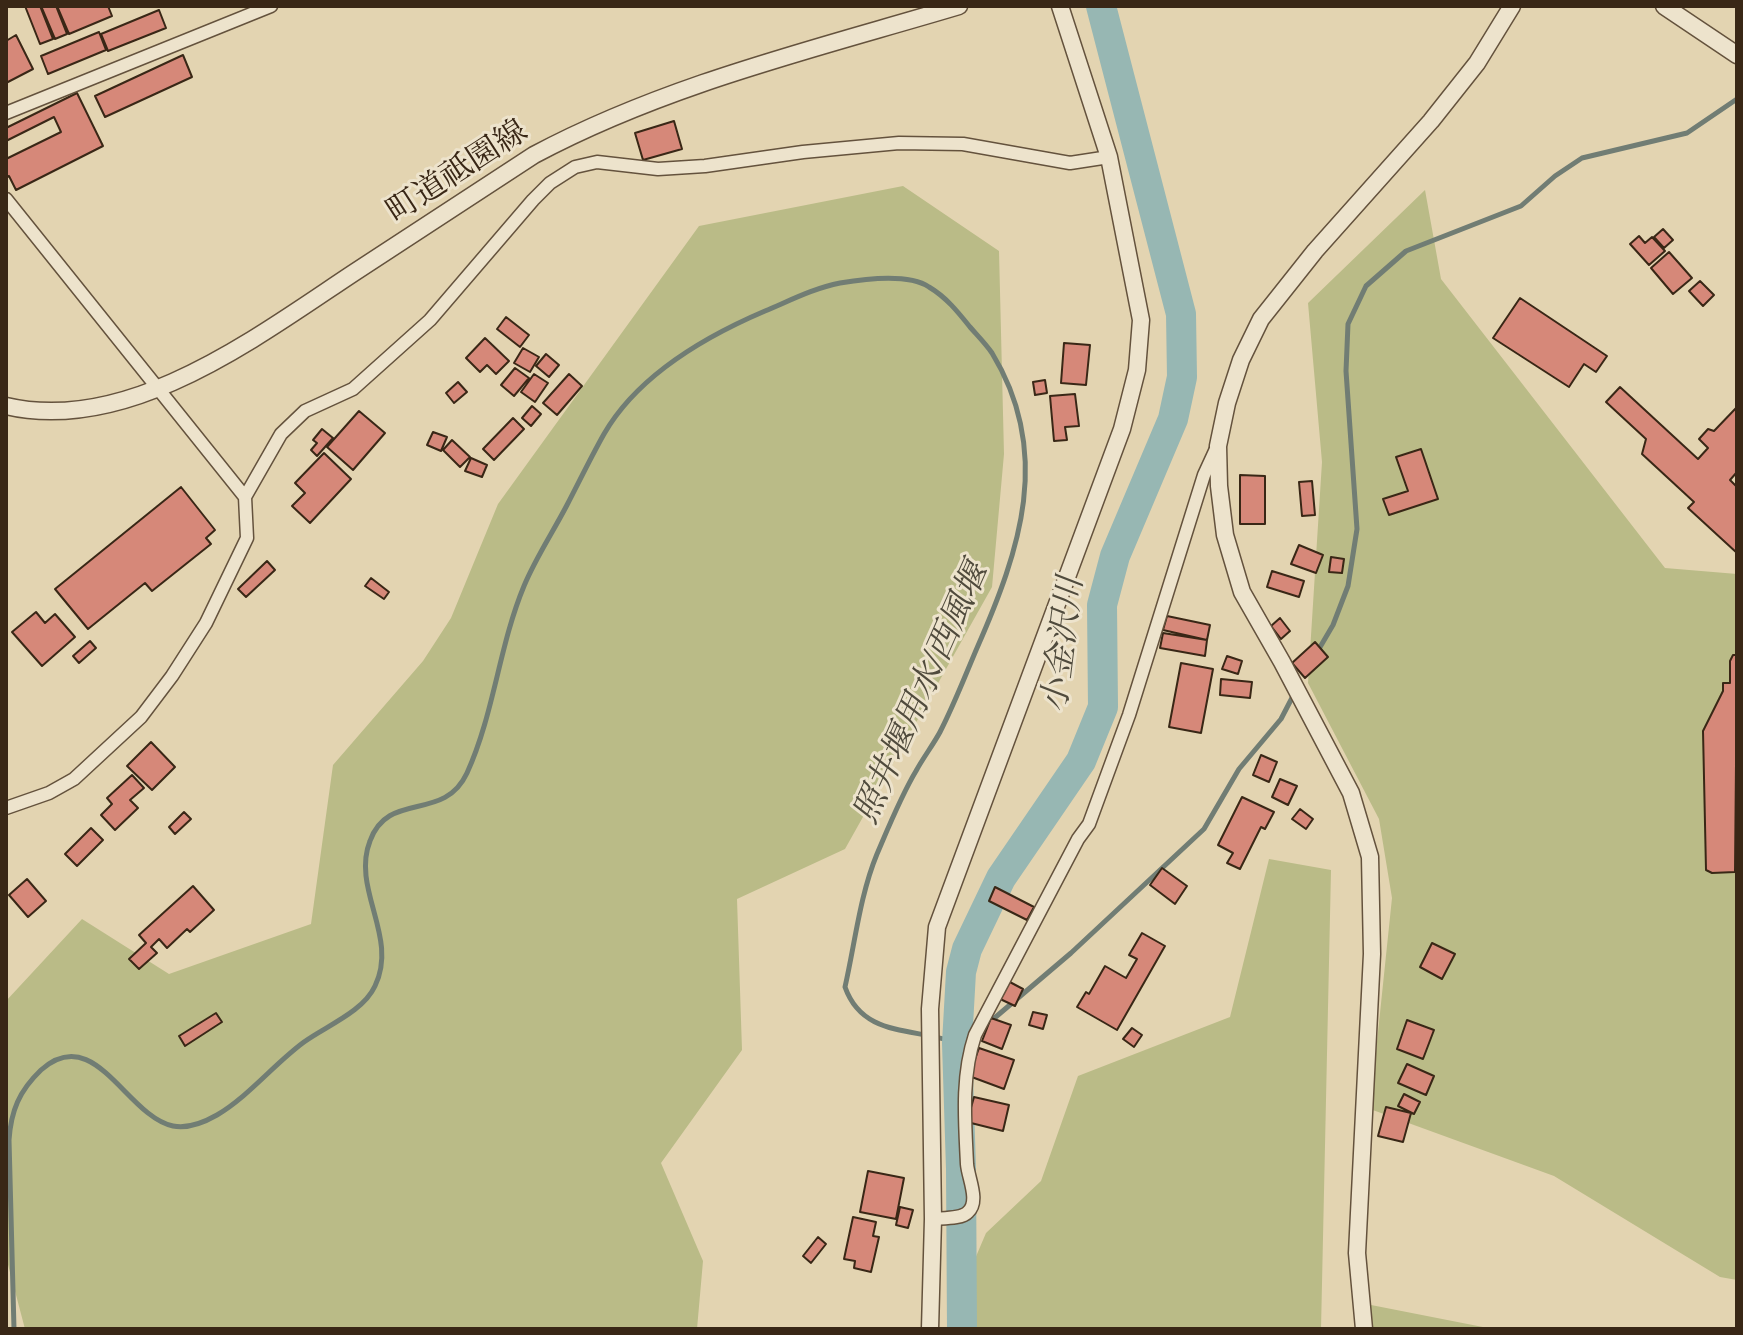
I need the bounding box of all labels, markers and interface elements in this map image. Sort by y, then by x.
street label: 町道祗園線 [380,113,536,233]
water label: 照井堰用水/西風堰 [847,558,999,830]
water label: 小金沢川 [1036,575,1094,715]

